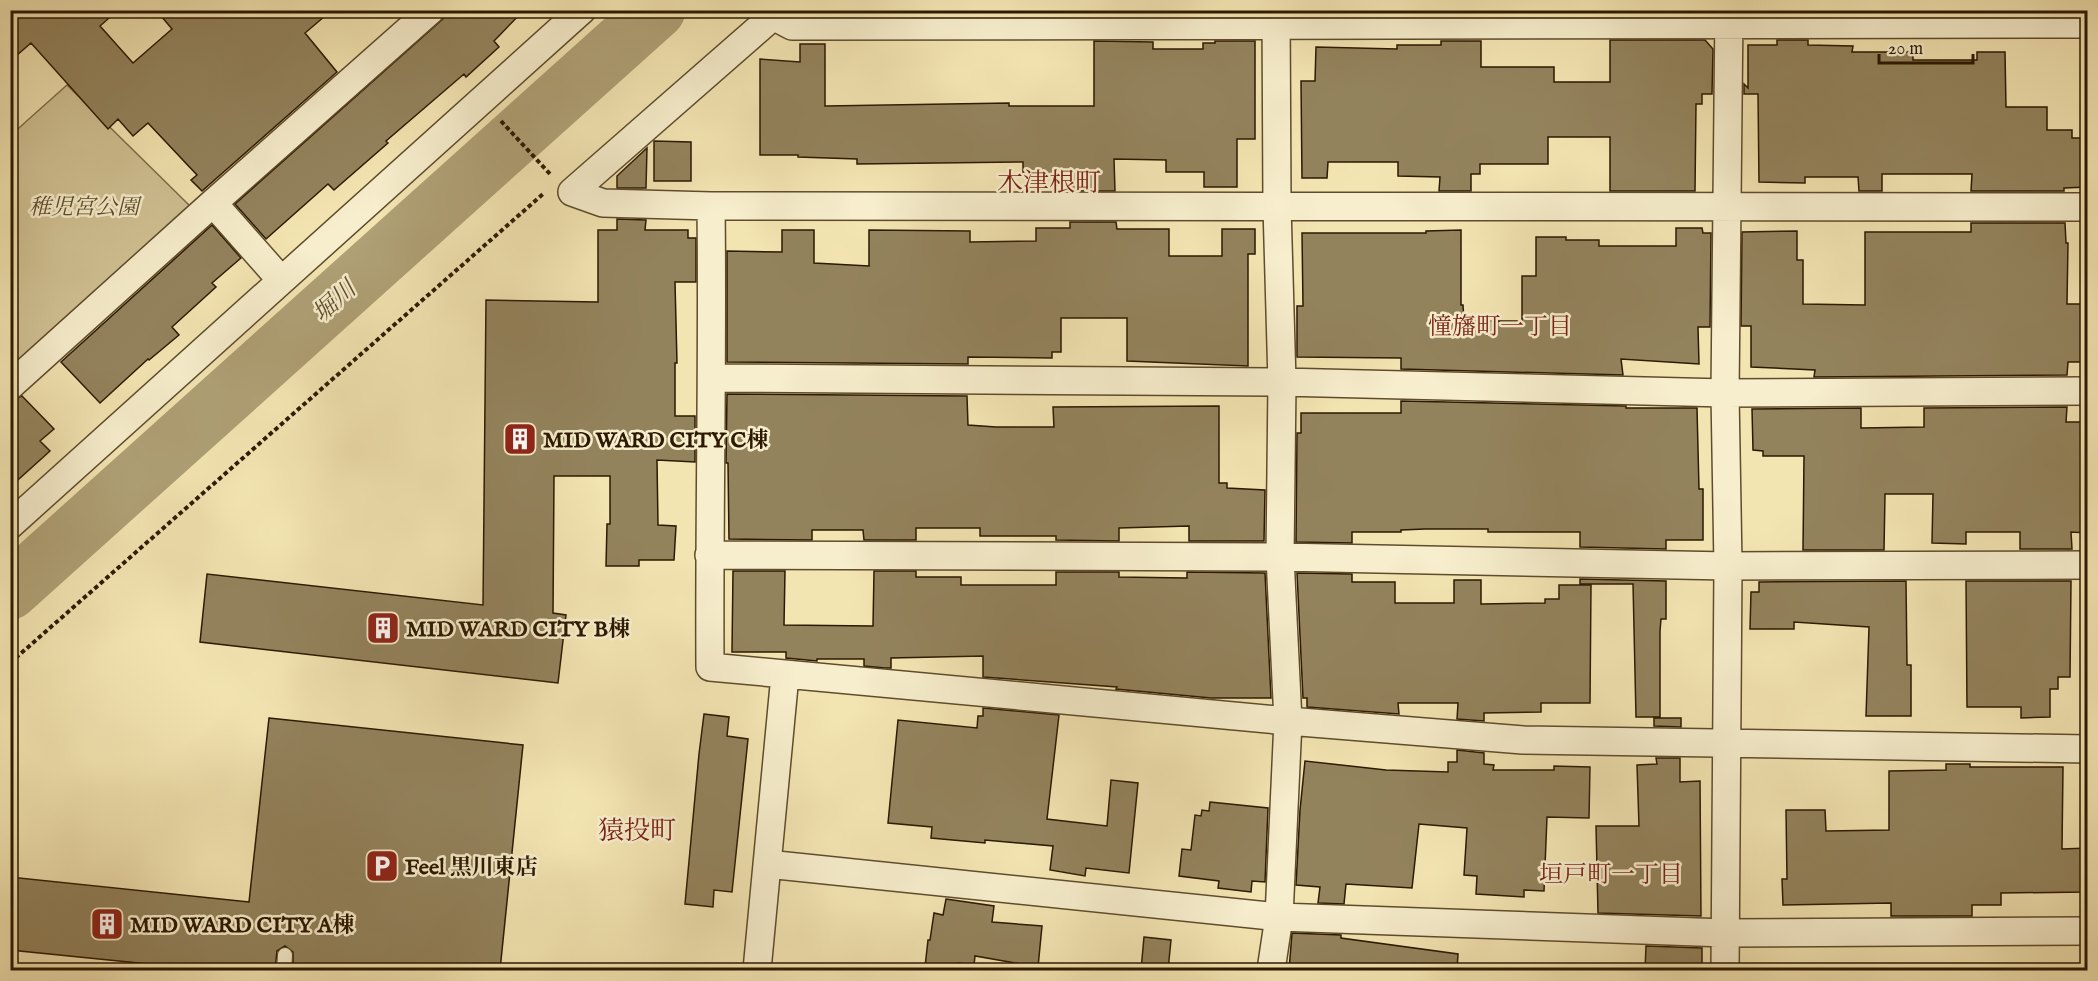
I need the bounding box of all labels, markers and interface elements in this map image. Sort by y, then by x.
scale bar [1879,27,1974,65]
text: 20 m [1888,38,1923,61]
district label: 木津根町 [997,167,1101,200]
park label: 稚児宮公園 [29,194,142,222]
water label: 堀川 [307,273,365,330]
district label: 憧旛町一丁目 [1428,312,1572,343]
building icon: MID WARD CITY C棟 [502,421,538,457]
place label: MID WARD CITY C棟 [543,427,768,455]
building icon: MID WARD CITY B棟 [365,610,401,646]
place label: MID WARD CITY B棟 [406,616,630,644]
district label: 猿投町 [598,815,676,848]
parking icon: Feel 黒川東店 [364,848,400,884]
place label: Feel 黒川東店 [405,854,538,882]
district label: 垣戸町一丁目 [1539,860,1683,891]
building icon: MID WARD CITY A棟 [89,906,125,942]
place label: MID WARD CITY A棟 [130,912,354,940]

